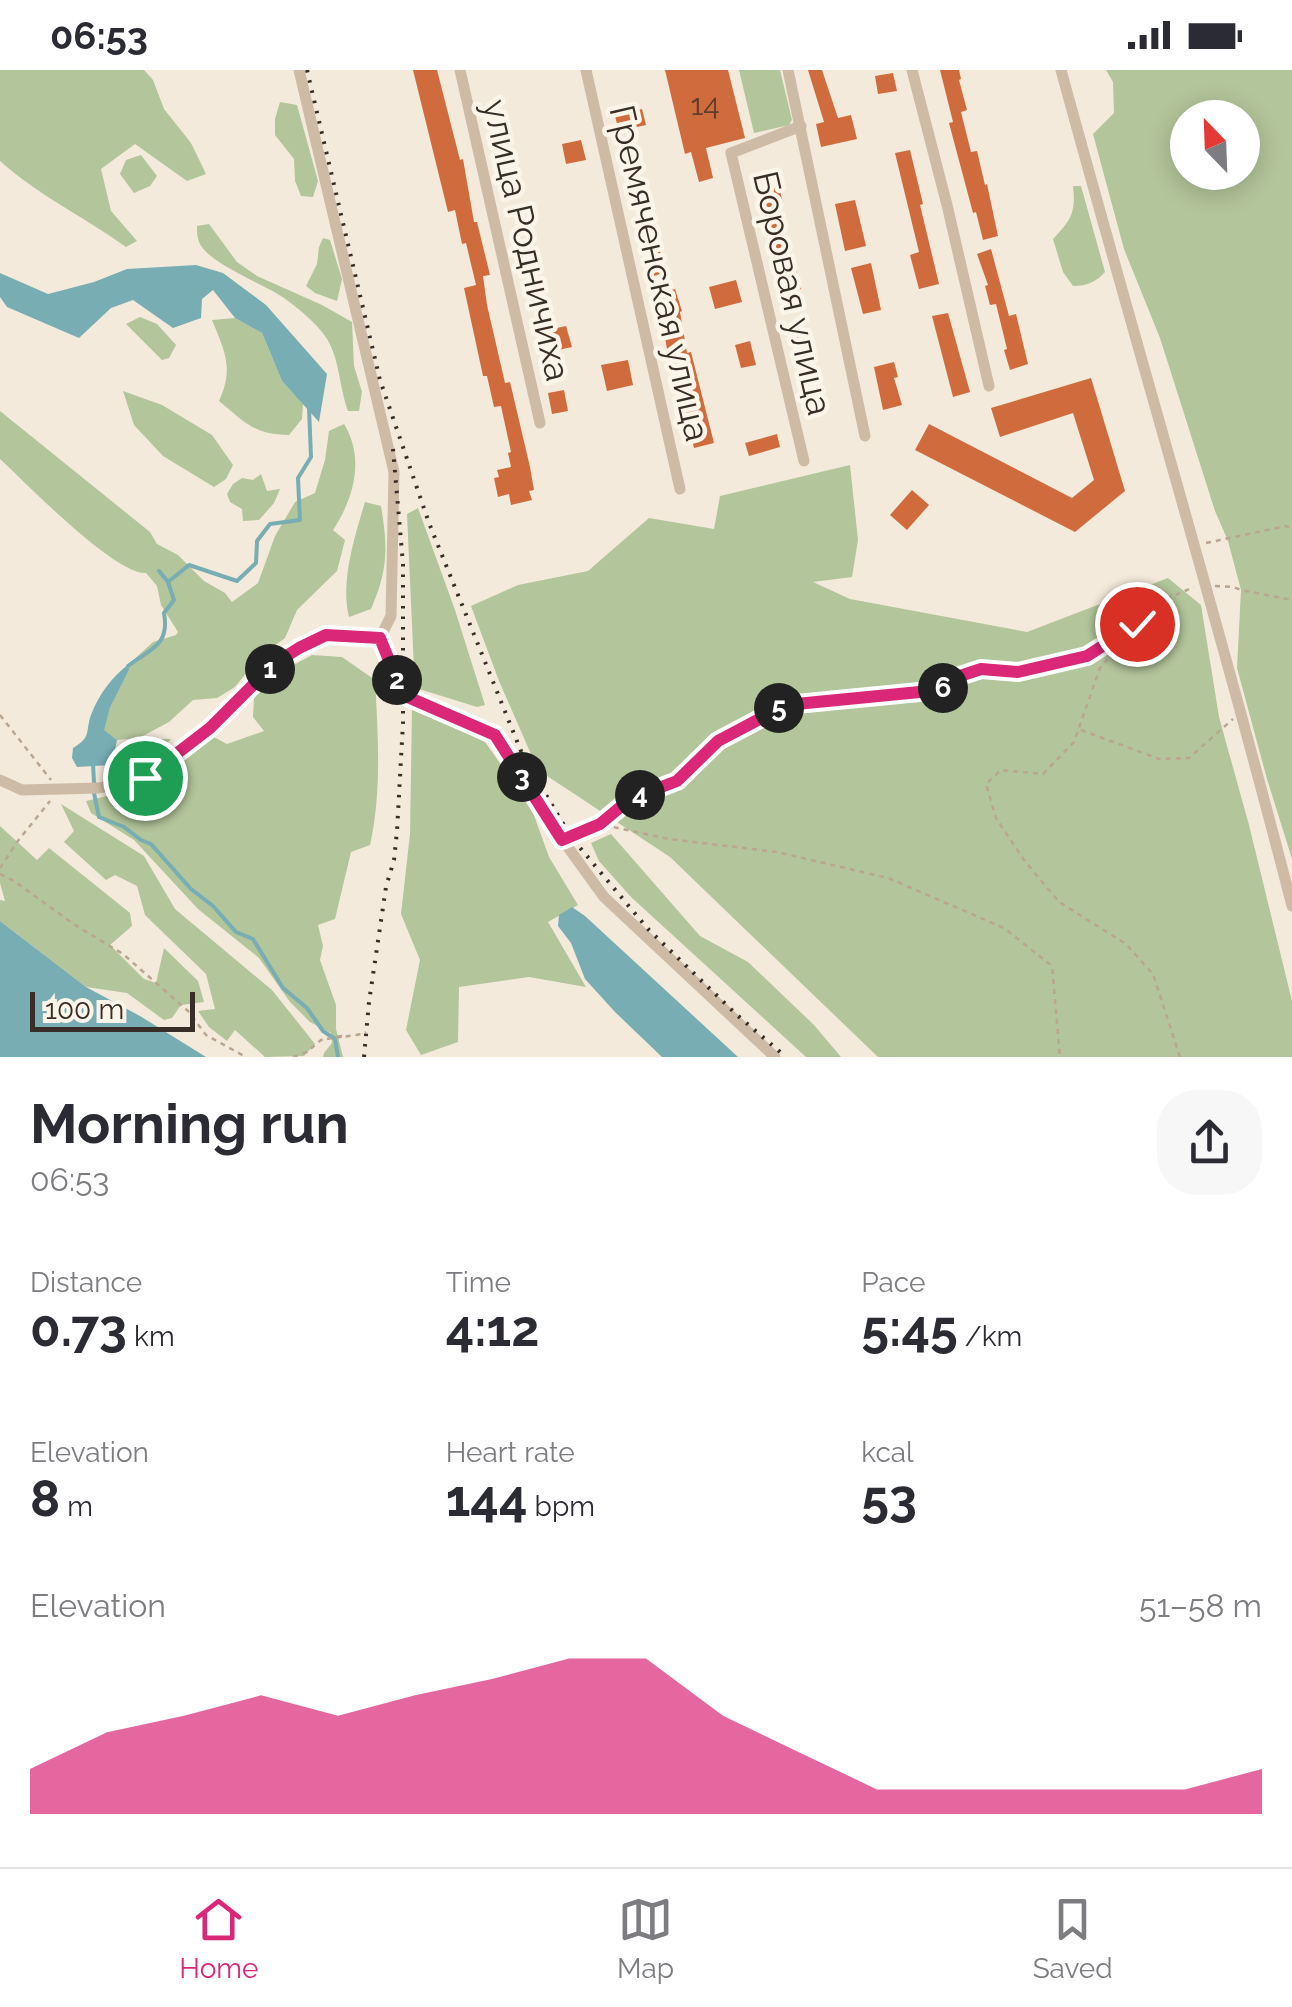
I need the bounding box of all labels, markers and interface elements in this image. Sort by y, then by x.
text: 06:53 [50,13,148,58]
house number: 14 [690,87,720,122]
street label: улица Родничиха [475,95,579,385]
north arrow [1170,100,1260,190]
map controls [1170,100,1260,190]
street label: Гремяченская улица [601,101,719,445]
street label: Боровая улица [745,167,841,419]
pin [1095,582,1180,667]
icon: check [1110,597,1165,652]
pin: 1 [245,644,295,694]
text: 1 [263,652,277,685]
pin: 2 [372,655,422,705]
text: 2 [389,663,405,696]
pin: 6 [918,663,968,713]
text: 6 [935,671,952,704]
pin: 5 [754,683,804,733]
text: 5 [771,691,787,724]
pin [103,736,188,821]
icon: arrive [118,751,173,806]
pin: 3 [497,752,547,802]
text: 3 [514,760,530,793]
pin: 4 [615,770,665,820]
text: 4 [632,778,648,811]
scale bar [30,987,195,1031]
text: 100 m [45,993,124,1026]
button: share [1157,1090,1262,1195]
text: Morning run [30,1091,349,1156]
text: 06:53 [30,1161,109,1198]
text: Distance [30,1266,142,1299]
text: Time [446,1266,511,1299]
text: Pace [861,1266,926,1299]
text: 0.73 [30,1299,127,1358]
text: 4:12 [446,1299,539,1358]
text: 5:45 [861,1299,958,1358]
text: km [127,1320,175,1353]
text: /km [958,1320,1022,1353]
text: Elevation [30,1436,149,1469]
text: Heart rate [446,1436,575,1469]
text: kcal [861,1436,914,1469]
text: 8 [30,1469,60,1528]
text: 144 [446,1469,527,1528]
text: 53 [861,1469,917,1528]
text: m [60,1490,93,1523]
text: bpm [527,1490,595,1523]
text: Elevation [30,1587,166,1624]
text: 51–58 m [1139,1587,1262,1624]
tab: Home [179,1892,259,1985]
tab: Map [617,1892,674,1985]
tab: Saved [1033,1892,1113,1985]

